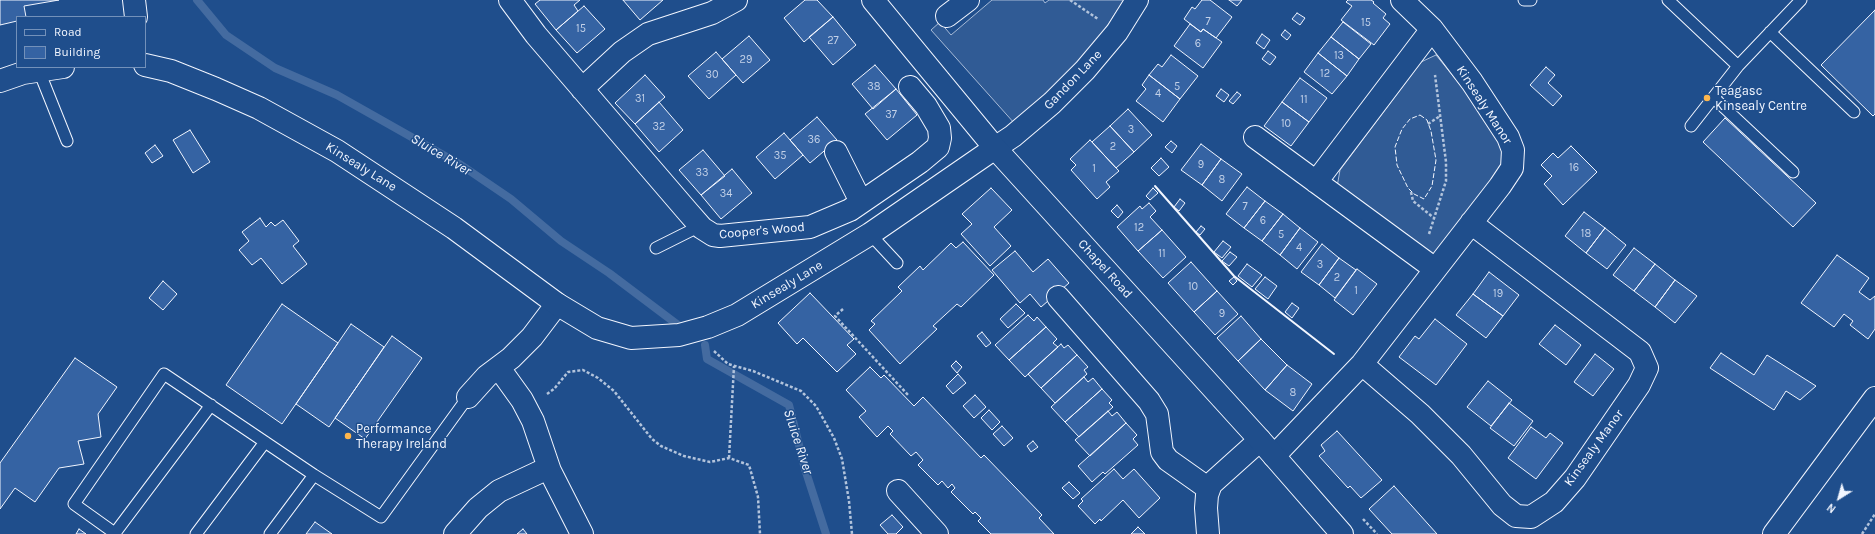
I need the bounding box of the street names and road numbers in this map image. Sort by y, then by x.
street label: Gandon Lane [1041,47,1105,113]
street label: Kinsealy Manor [1453,63,1515,147]
street label: Kinsealy Lane [323,139,399,195]
street label: Cooper's Wood [719,219,805,243]
street label: Chapel Road [1074,236,1136,302]
street label: Kinsealy Lane [748,258,826,312]
street label: Kinsealy Manor [1561,407,1627,489]

